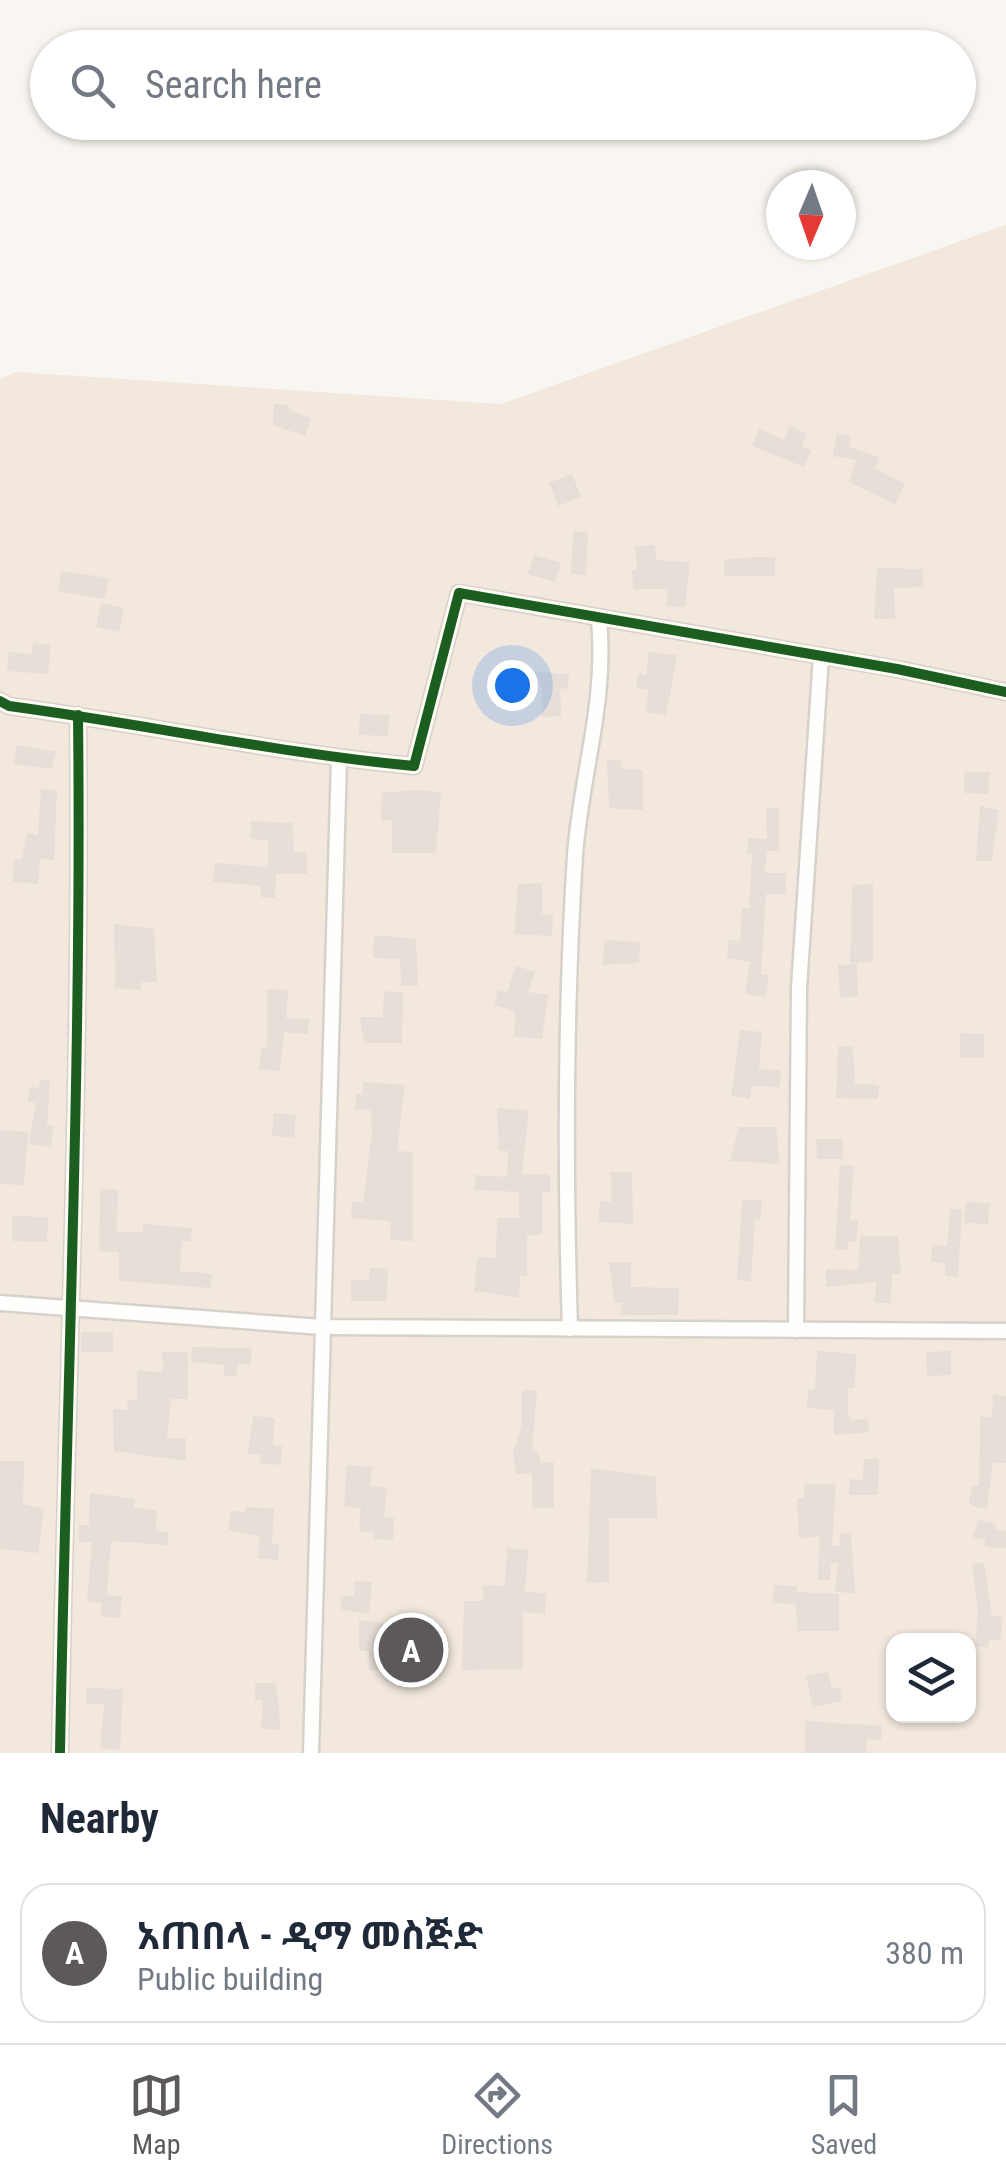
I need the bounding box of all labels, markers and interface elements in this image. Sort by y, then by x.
search box [30,30,976,140]
icon: search [65,58,120,113]
text: Search here [145,63,322,107]
north arrow [766,170,856,260]
your location [487,660,538,711]
pin: A [378,1612,444,1688]
map controls [886,1633,976,1723]
button: layers [886,1633,976,1723]
text: Nearby [40,1794,159,1843]
text: አጠበላ - ዲማ መስጅድ [137,1914,483,1958]
text: A [65,1934,84,1972]
text: 380 m [885,1934,964,1972]
text: Public building [137,1960,323,1998]
tab: Map [129,2068,184,2161]
tab: Directions [441,2068,553,2161]
tab: Saved [811,2068,877,2161]

